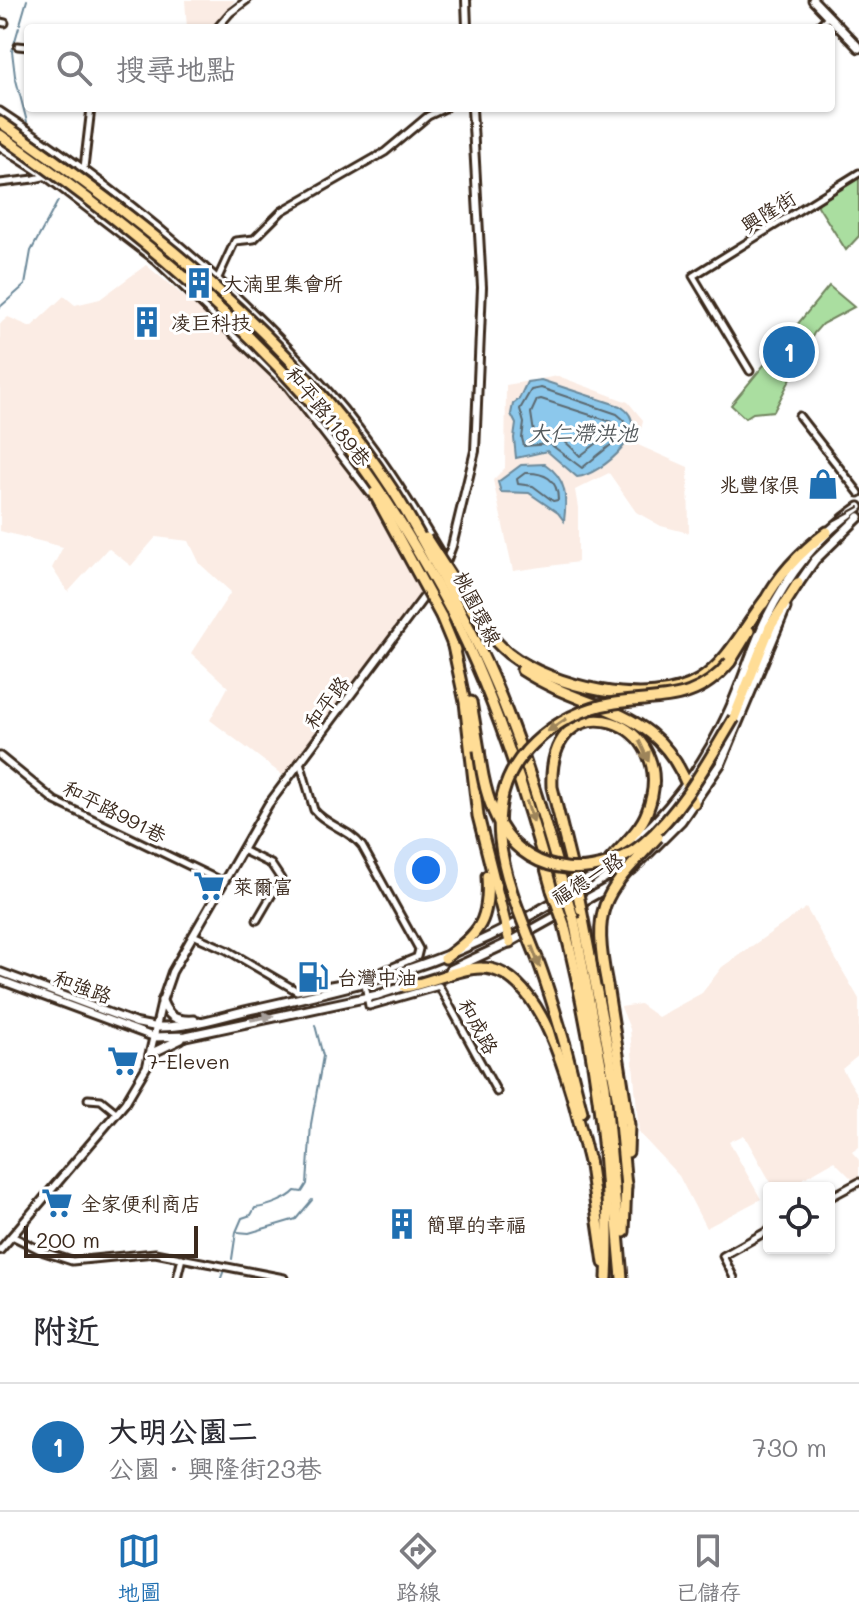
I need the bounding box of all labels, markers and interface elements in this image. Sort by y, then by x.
search box [24,24,835,112]
icon: search [52,46,96,90]
text: 搜尋地點 [116,48,236,88]
street label: 興隆街 [736,184,800,238]
building icon: 大湳里集會所 [182,266,216,300]
place label: 大湳里集會所 [223,270,343,296]
building icon: 凌巨科技 [130,305,164,339]
place label: 凌巨科技 [171,309,251,335]
pin: 1 [763,322,815,382]
street label: 和平路1189巷 [281,360,378,472]
water label: 大仁滯洪池 [528,418,639,447]
shop icon: 兆豐傢俱 [806,467,840,501]
place label: 兆豐傢俱 [719,471,799,497]
street label: 桃園環線 [448,566,508,650]
street label: 和平路 [298,669,355,734]
one-way arrow [547,717,568,732]
one-way arrow [637,739,651,762]
street label: 和平路991巷 [59,774,172,849]
one-way arrow [524,800,536,824]
street label: 福德一路 [546,845,629,910]
your location [406,850,446,890]
supermarket icon: 萊爾富 [192,869,226,903]
place label: 萊爾富 [233,873,293,899]
one-way arrow [530,945,543,969]
fuel station icon: 台灣中油 [296,960,330,994]
street label: 和強路 [50,964,117,1009]
place label: 台灣中油 [337,964,417,990]
street label: 和成路 [453,993,505,1059]
one-way arrow [250,1011,275,1024]
supermarket icon: 7-Eleven [106,1044,140,1078]
place label: 7-Eleven [147,1048,229,1074]
map controls [763,1182,835,1254]
button: locate [763,1182,835,1254]
supermarket icon: 全家便利商店 [40,1186,74,1220]
place label: 全家便利商店 [81,1190,201,1216]
building icon: 簡單的幸福 [385,1207,419,1241]
place label: 簡單的幸福 [426,1211,526,1237]
scale bar [24,1222,198,1258]
text: 200 m [36,1225,100,1254]
text: 附近 [32,1307,100,1352]
text: 大明公園二 [108,1410,258,1450]
text: 1 [52,1430,64,1464]
text: 730 m [752,1430,827,1464]
text: 公園 · 興隆街23巷 [108,1451,322,1485]
tab: 地圖 [117,1529,162,1606]
tab: 路線 [396,1529,441,1606]
tab: 已儲存 [675,1529,742,1606]

